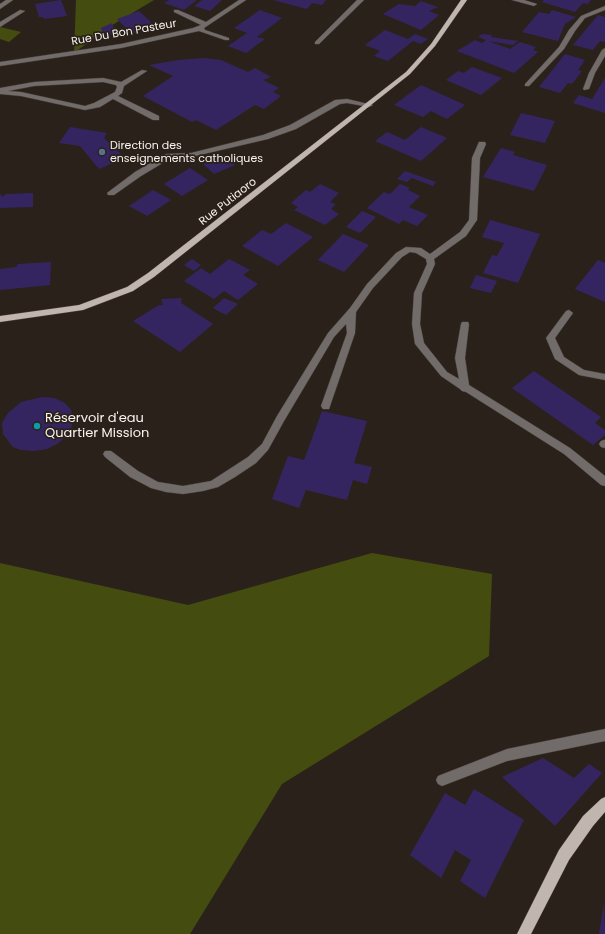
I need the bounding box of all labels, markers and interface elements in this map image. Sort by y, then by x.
street label: Rue Du Bon Pasteur [70,17,178,49]
place label: Direction des enseignements catholiques [110,139,263,165]
marker: Direction des enseignements catholiques [97,147,107,157]
street label: Rue Putiaoro [197,175,259,229]
place label: Réservoir d'eau Quartier Mission [45,411,149,442]
marker: Réservoir d'eau Quartier Mission [32,421,42,431]

